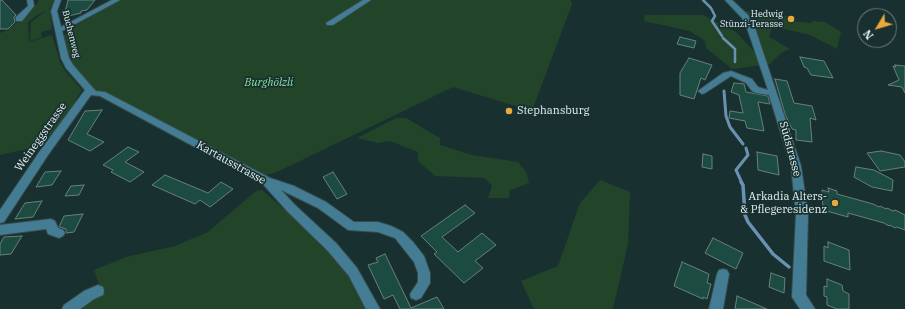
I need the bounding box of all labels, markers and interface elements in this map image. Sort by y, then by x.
north arrow [857,8,897,48]
street label: Buchenweg [60,9,82,59]
place label: Hedwig Stünzi-Terasse [720,9,783,30]
marker: Hedwig Stünzi-Terasse [786,14,796,24]
text: N [860,27,877,43]
park label: Burghölzli [245,76,293,90]
street label: Weineggstrasse [12,100,70,174]
place label: Stephansburg [517,104,590,118]
marker: Stephansburg [504,106,514,116]
street label: Südstrasse [776,120,804,178]
street label: Kartausstrasse [194,139,268,187]
place label: Arkadia Alters- & Pflegeresidenz [740,190,827,216]
marker: Arkadia Alters- & Pflegeresidenz [830,198,840,208]

